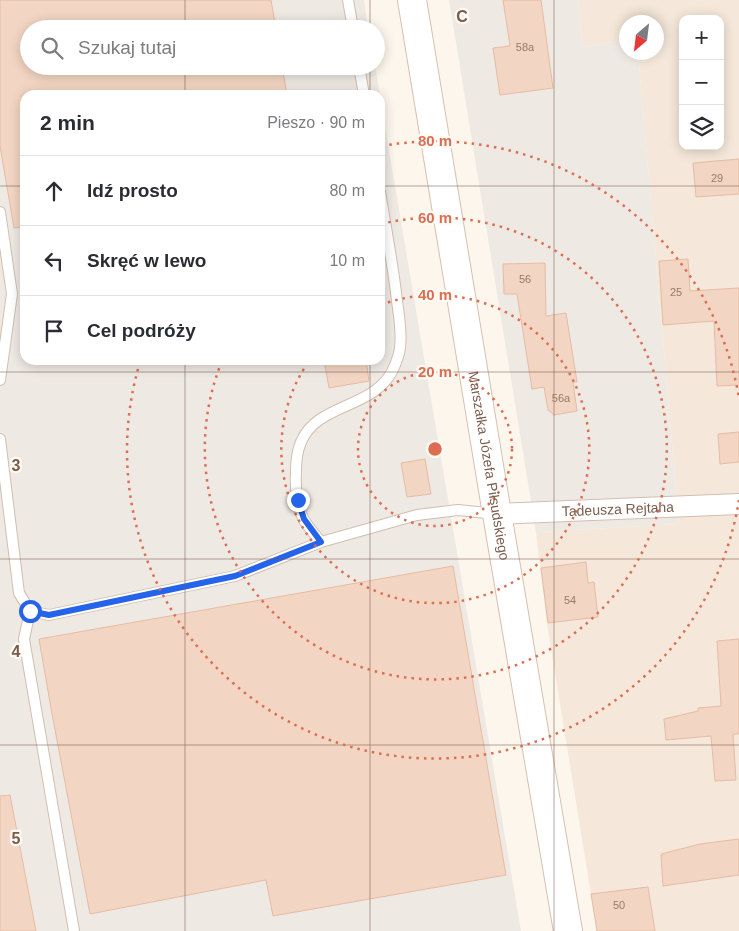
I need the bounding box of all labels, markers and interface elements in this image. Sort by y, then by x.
text: C [456,8,468,25]
north arrow [619,15,664,60]
map controls [679,15,724,150]
button: + [679,15,724,60]
search box [20,20,385,75]
icon: search [38,34,66,62]
text: Szukaj tutaj [78,37,176,58]
house number: 58a [516,41,535,53]
button: − [679,60,724,105]
button: layers [679,105,724,150]
text: 2 min [40,111,95,134]
text: Pieszo · 90 m [267,114,365,131]
text: 80 m [418,132,452,149]
house number: 29 [711,172,723,184]
icon: ahead [40,177,68,205]
text: Idź prosto [87,180,178,201]
text: 80 m [329,182,365,199]
text: 60 m [418,209,452,226]
icon: left [40,247,68,275]
text: Skręć w lewo [87,250,206,271]
text: 10 m [329,252,365,269]
house number: 56 [519,273,531,285]
text: 40 m [418,286,452,303]
house number: 25 [670,286,682,298]
icon: arrive [40,317,68,345]
text: Cel podróży [87,320,196,341]
text: 20 m [418,363,452,380]
street label: Marszałka Józefa Piłsudskiego [465,370,513,562]
house number: 56a [552,392,571,404]
centre of rings [426,440,444,458]
text: 3 [12,457,21,474]
route end [287,489,310,512]
street label: Tadeusza Rejtana [562,499,674,519]
house number: 54 [564,594,576,606]
route start [19,600,42,623]
text: 4 [12,643,21,660]
text: 5 [12,830,21,847]
house number: 50 [613,899,625,911]

